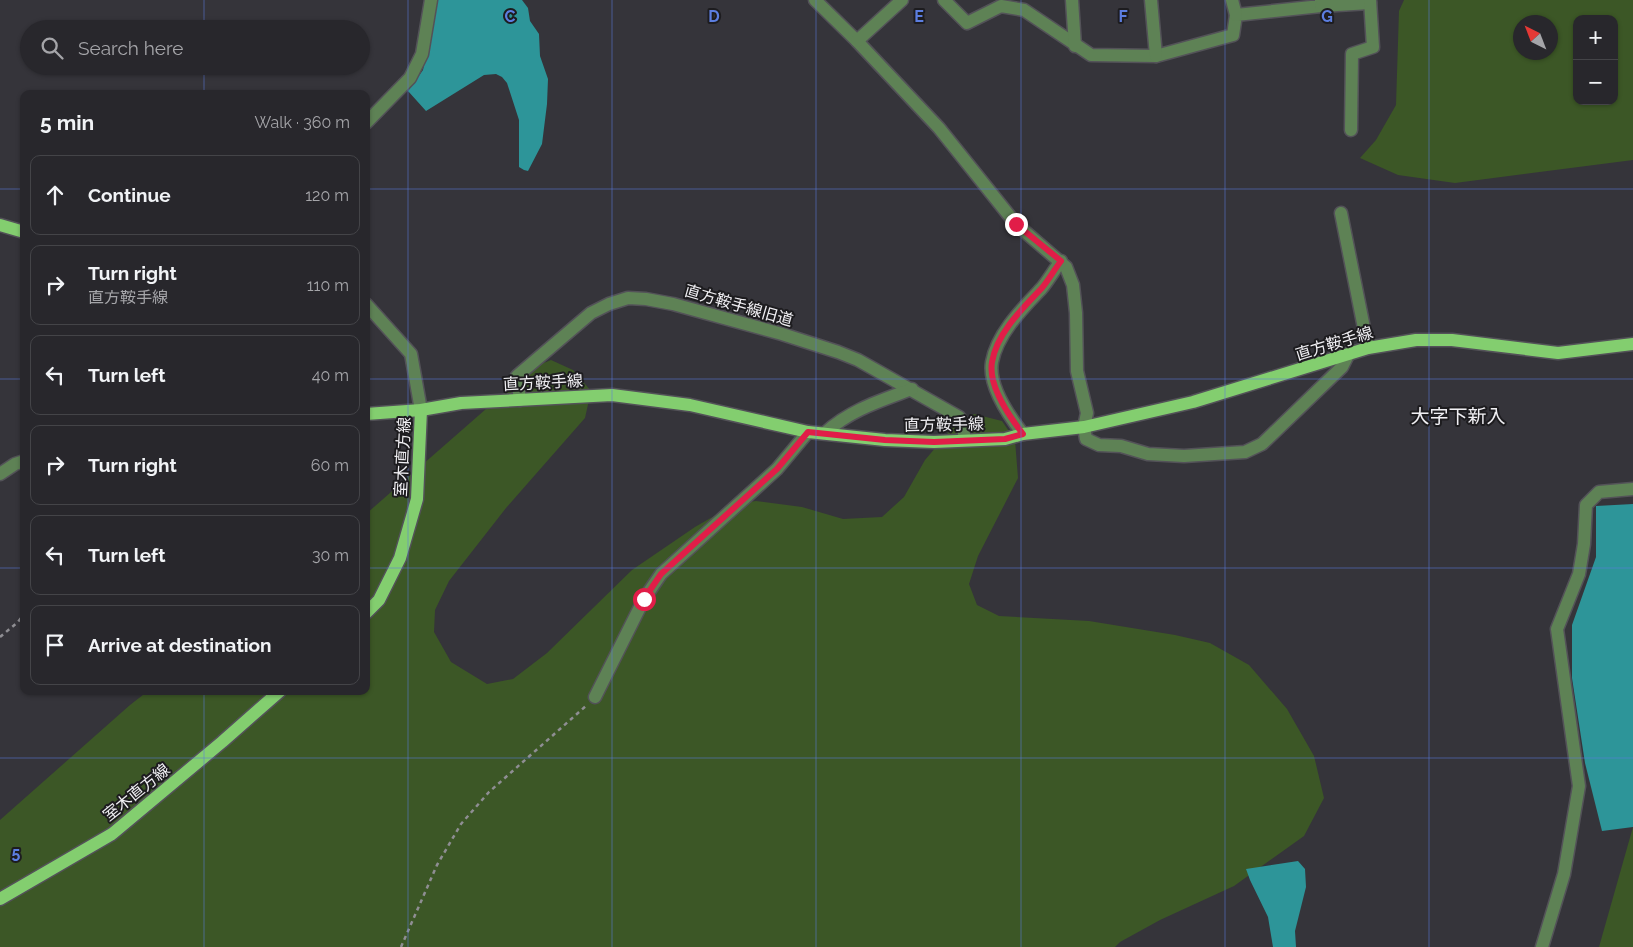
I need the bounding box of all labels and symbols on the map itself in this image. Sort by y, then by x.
text: C [505,7,516,26]
text: D [708,7,720,26]
text: E [914,7,924,26]
text: F [1118,7,1128,26]
text: G [1321,7,1333,26]
north arrow [1513,15,1558,60]
route end [1005,213,1028,236]
street label: 直方鞍手線旧道 [682,281,795,330]
street label: 直方鞍手線 [1293,323,1375,364]
street label: 直方鞍手線 [503,371,583,394]
district label: 大字下新入 [1410,405,1506,427]
street label: 直方鞍手線 [904,414,984,435]
street label: 室木直方線 [391,417,414,497]
route start [633,588,656,611]
street label: 室木直方線 [99,760,173,825]
text: 5 [12,843,21,862]

